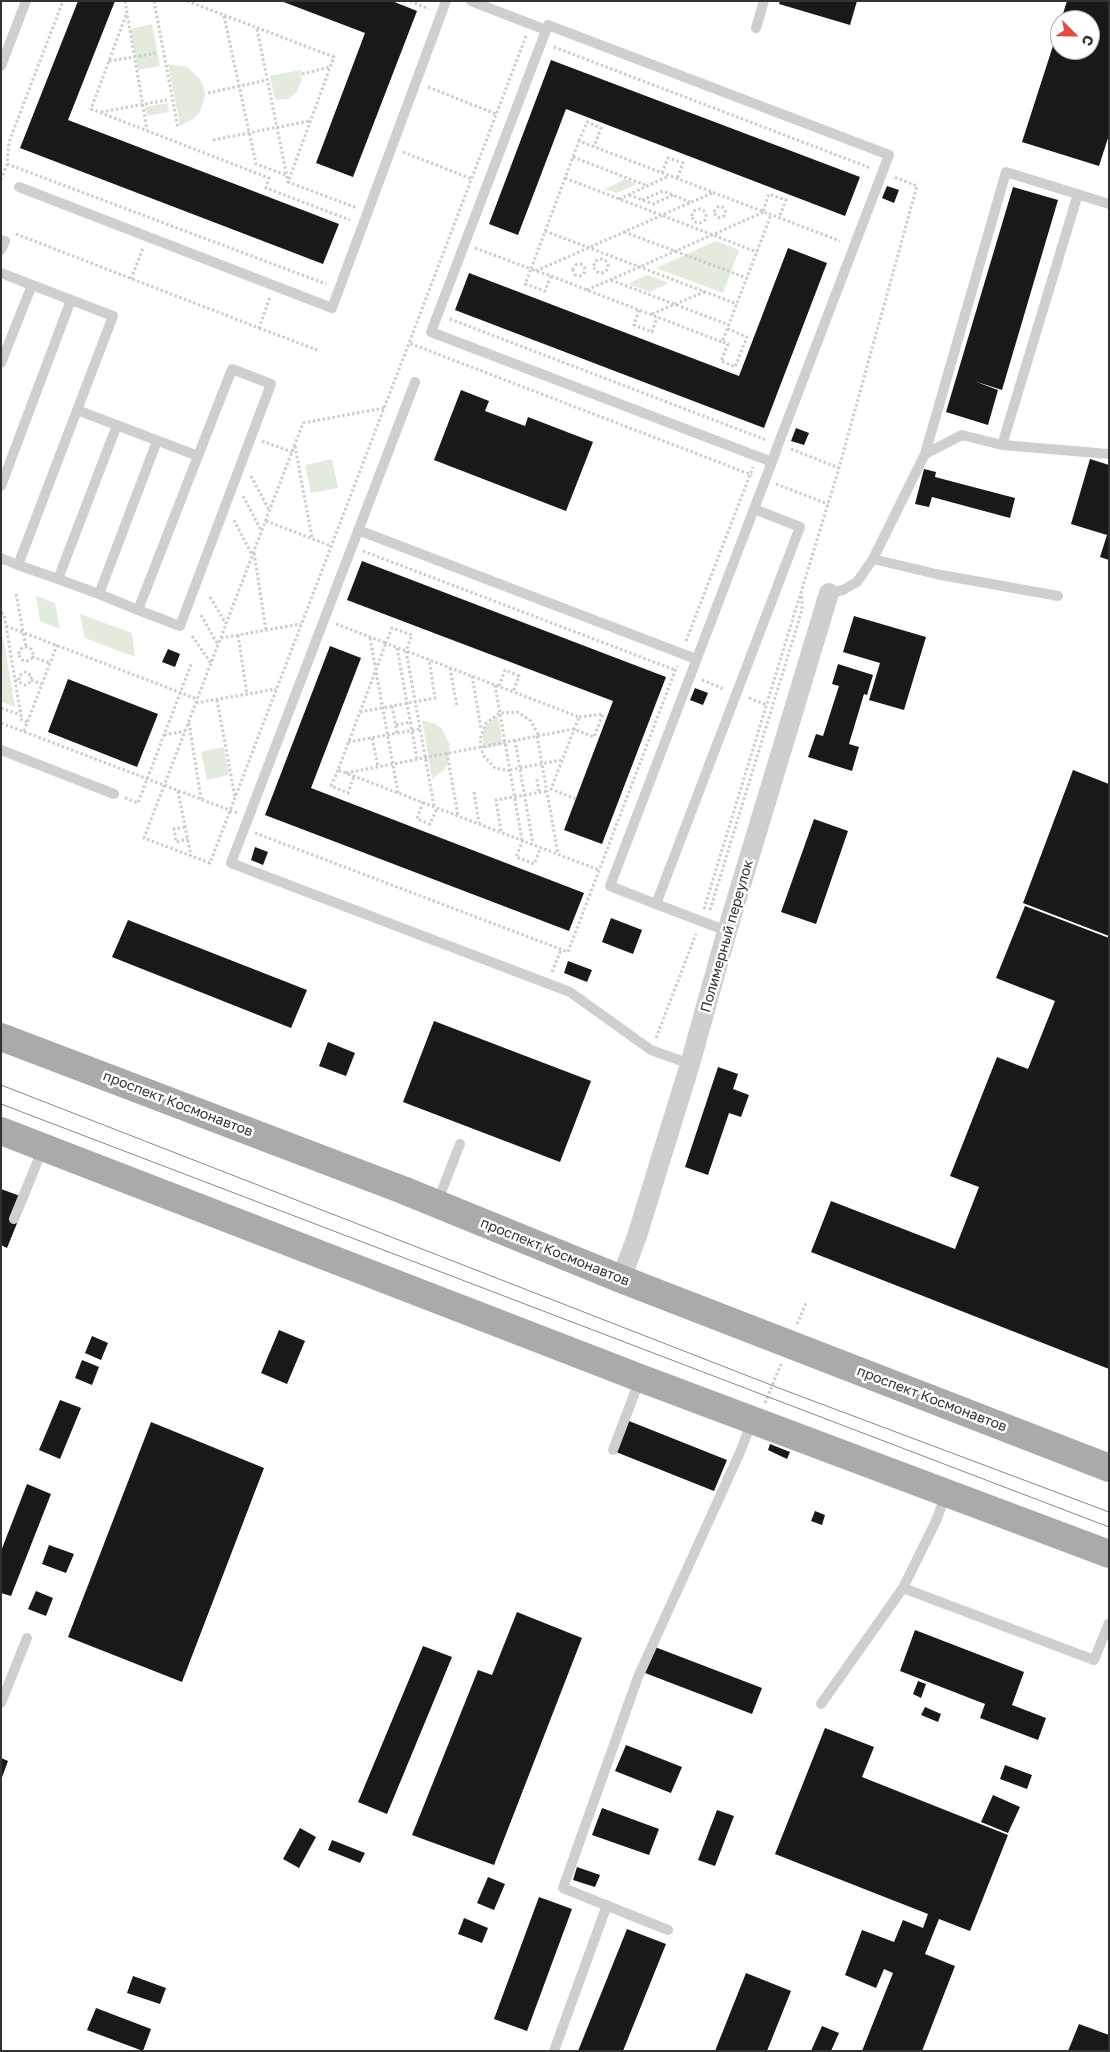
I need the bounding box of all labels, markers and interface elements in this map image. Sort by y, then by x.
north arrow [1050,10,1100,60]
text: С [1079,33,1098,49]
street label: Полимерный переулок [697,858,757,1014]
street label: проспект Космонавтов [101,1068,255,1140]
street label: проспект Космонавтов [478,1214,632,1290]
street label: проспект Космонавтов [855,1363,1009,1435]

